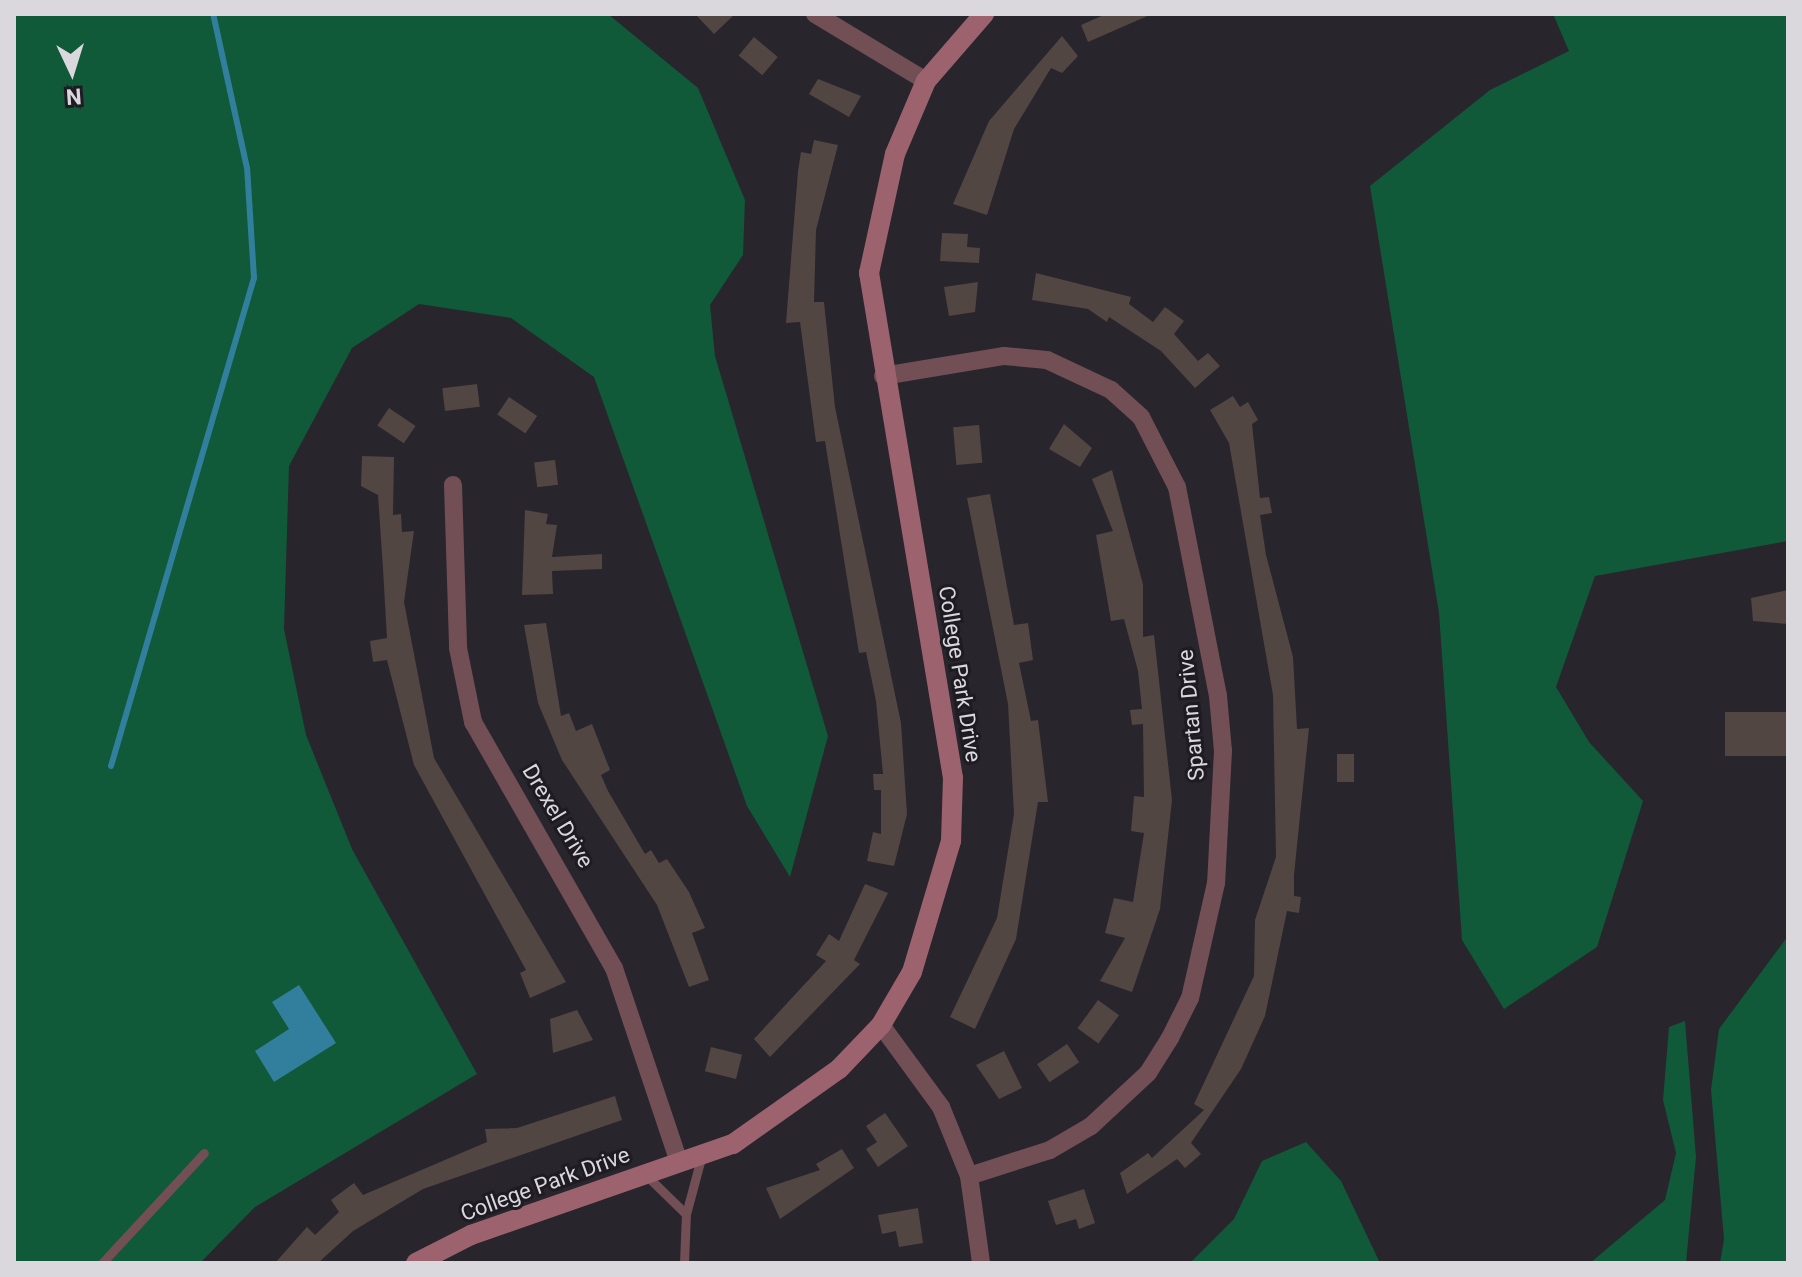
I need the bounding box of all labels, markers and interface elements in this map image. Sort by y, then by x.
north arrow [32,32,112,112]
text: N [65,83,82,109]
street label: College Park Drive [933,584,987,764]
street label: Spartan Drive [1172,648,1210,782]
street label: Drexel Drive [517,760,599,872]
street label: College Park Drive [457,1141,633,1227]

